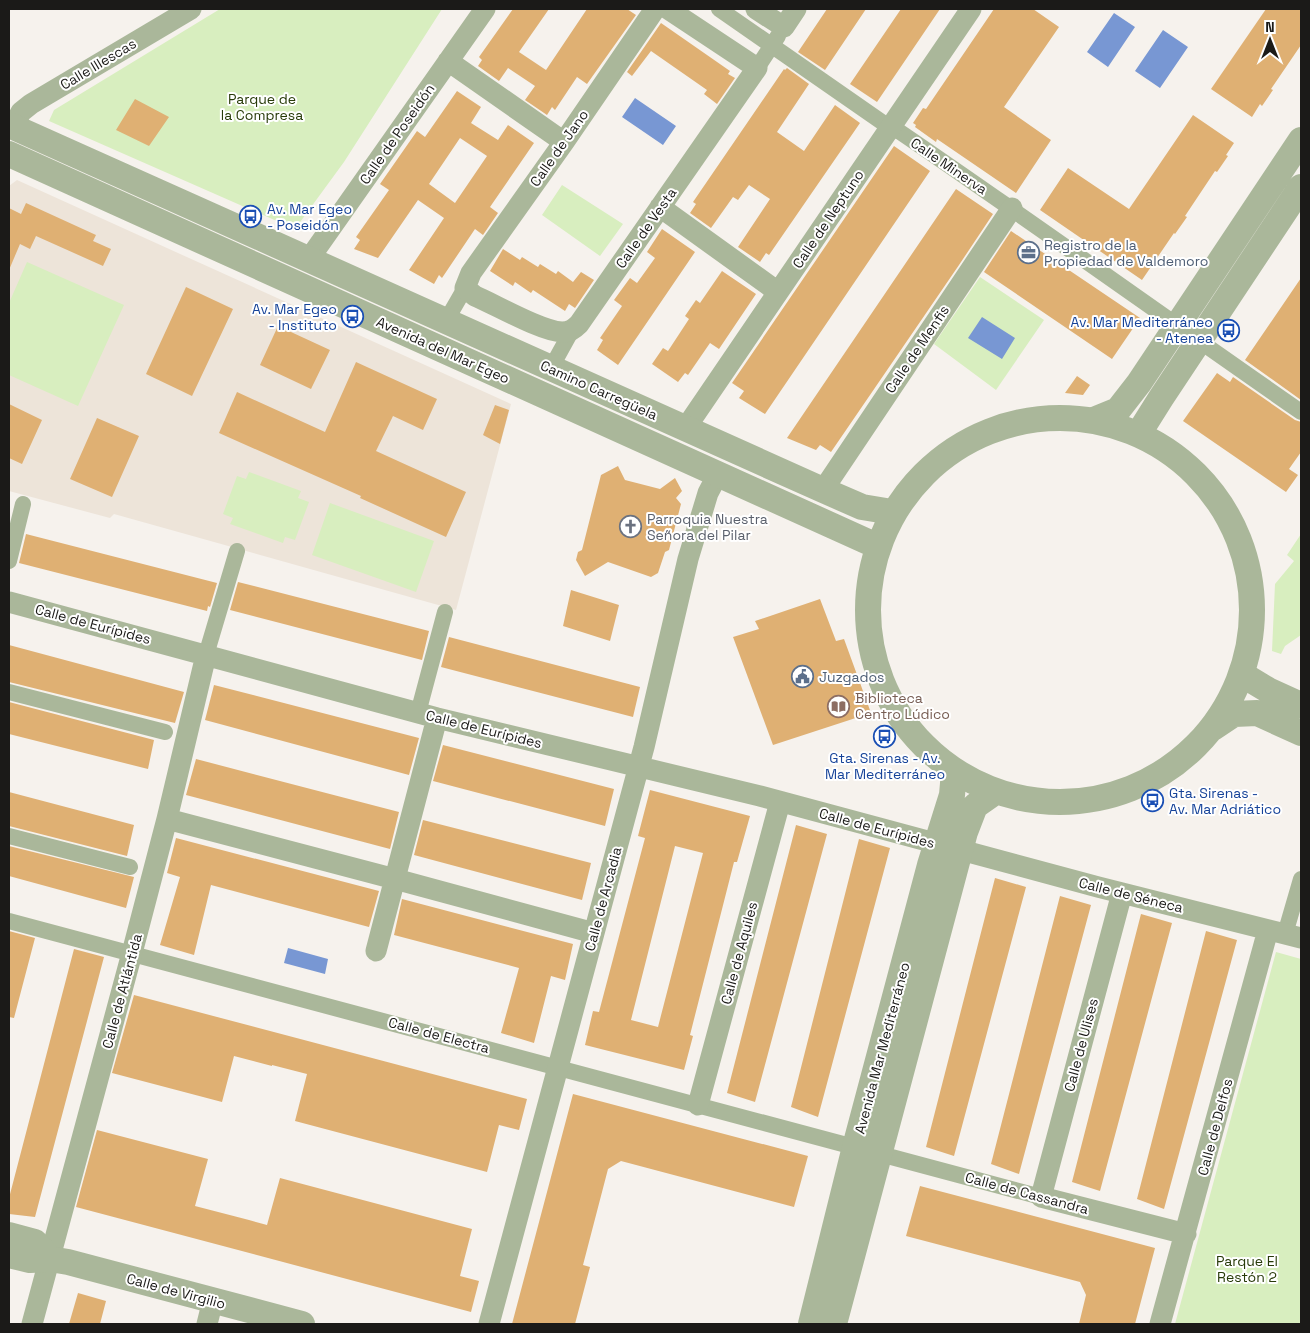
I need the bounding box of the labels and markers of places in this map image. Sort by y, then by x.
place label: Av. Mar Egeo - Poseidón [267,200,352,234]
bus stop icon: Av. Mar Egeo - Poseidón [239,205,263,229]
place label: Registro de la Propiedad de Valdemoro [1044,236,1208,270]
office icon: Registro de la Propiedad de Valdemoro [1016,241,1040,265]
place label: Av. Mar Egeo - Instituto [252,300,337,334]
bus stop icon: Av. Mar Egeo - Instituto [341,305,365,329]
place label: Av. Mar Mediterráneo - Atenea [1071,313,1213,347]
bus stop icon: Av. Mar Mediterráneo - Atenea [1217,318,1241,342]
place label: Parroquia Nuestra Señora del Pilar [647,510,768,544]
church icon: Parroquia Nuestra Señora del Pilar [619,515,643,539]
public building icon: Juzgados [791,665,815,689]
place label: Juzgados [819,668,884,686]
place label: Biblioteca Centro Lúdico [855,689,950,723]
library icon: Biblioteca Centro Lúdico [827,694,851,718]
bus stop icon: Gta. Sirenas - Av. Mar Mediterráneo [873,724,897,748]
place label: Gta. Sirenas - Av. Mar Mediterráneo [825,749,945,783]
place label: Gta. Sirenas - Av. Mar Adriático [1169,784,1281,818]
bus stop icon: Gta. Sirenas - Av. Mar Adriático [1141,789,1165,813]

